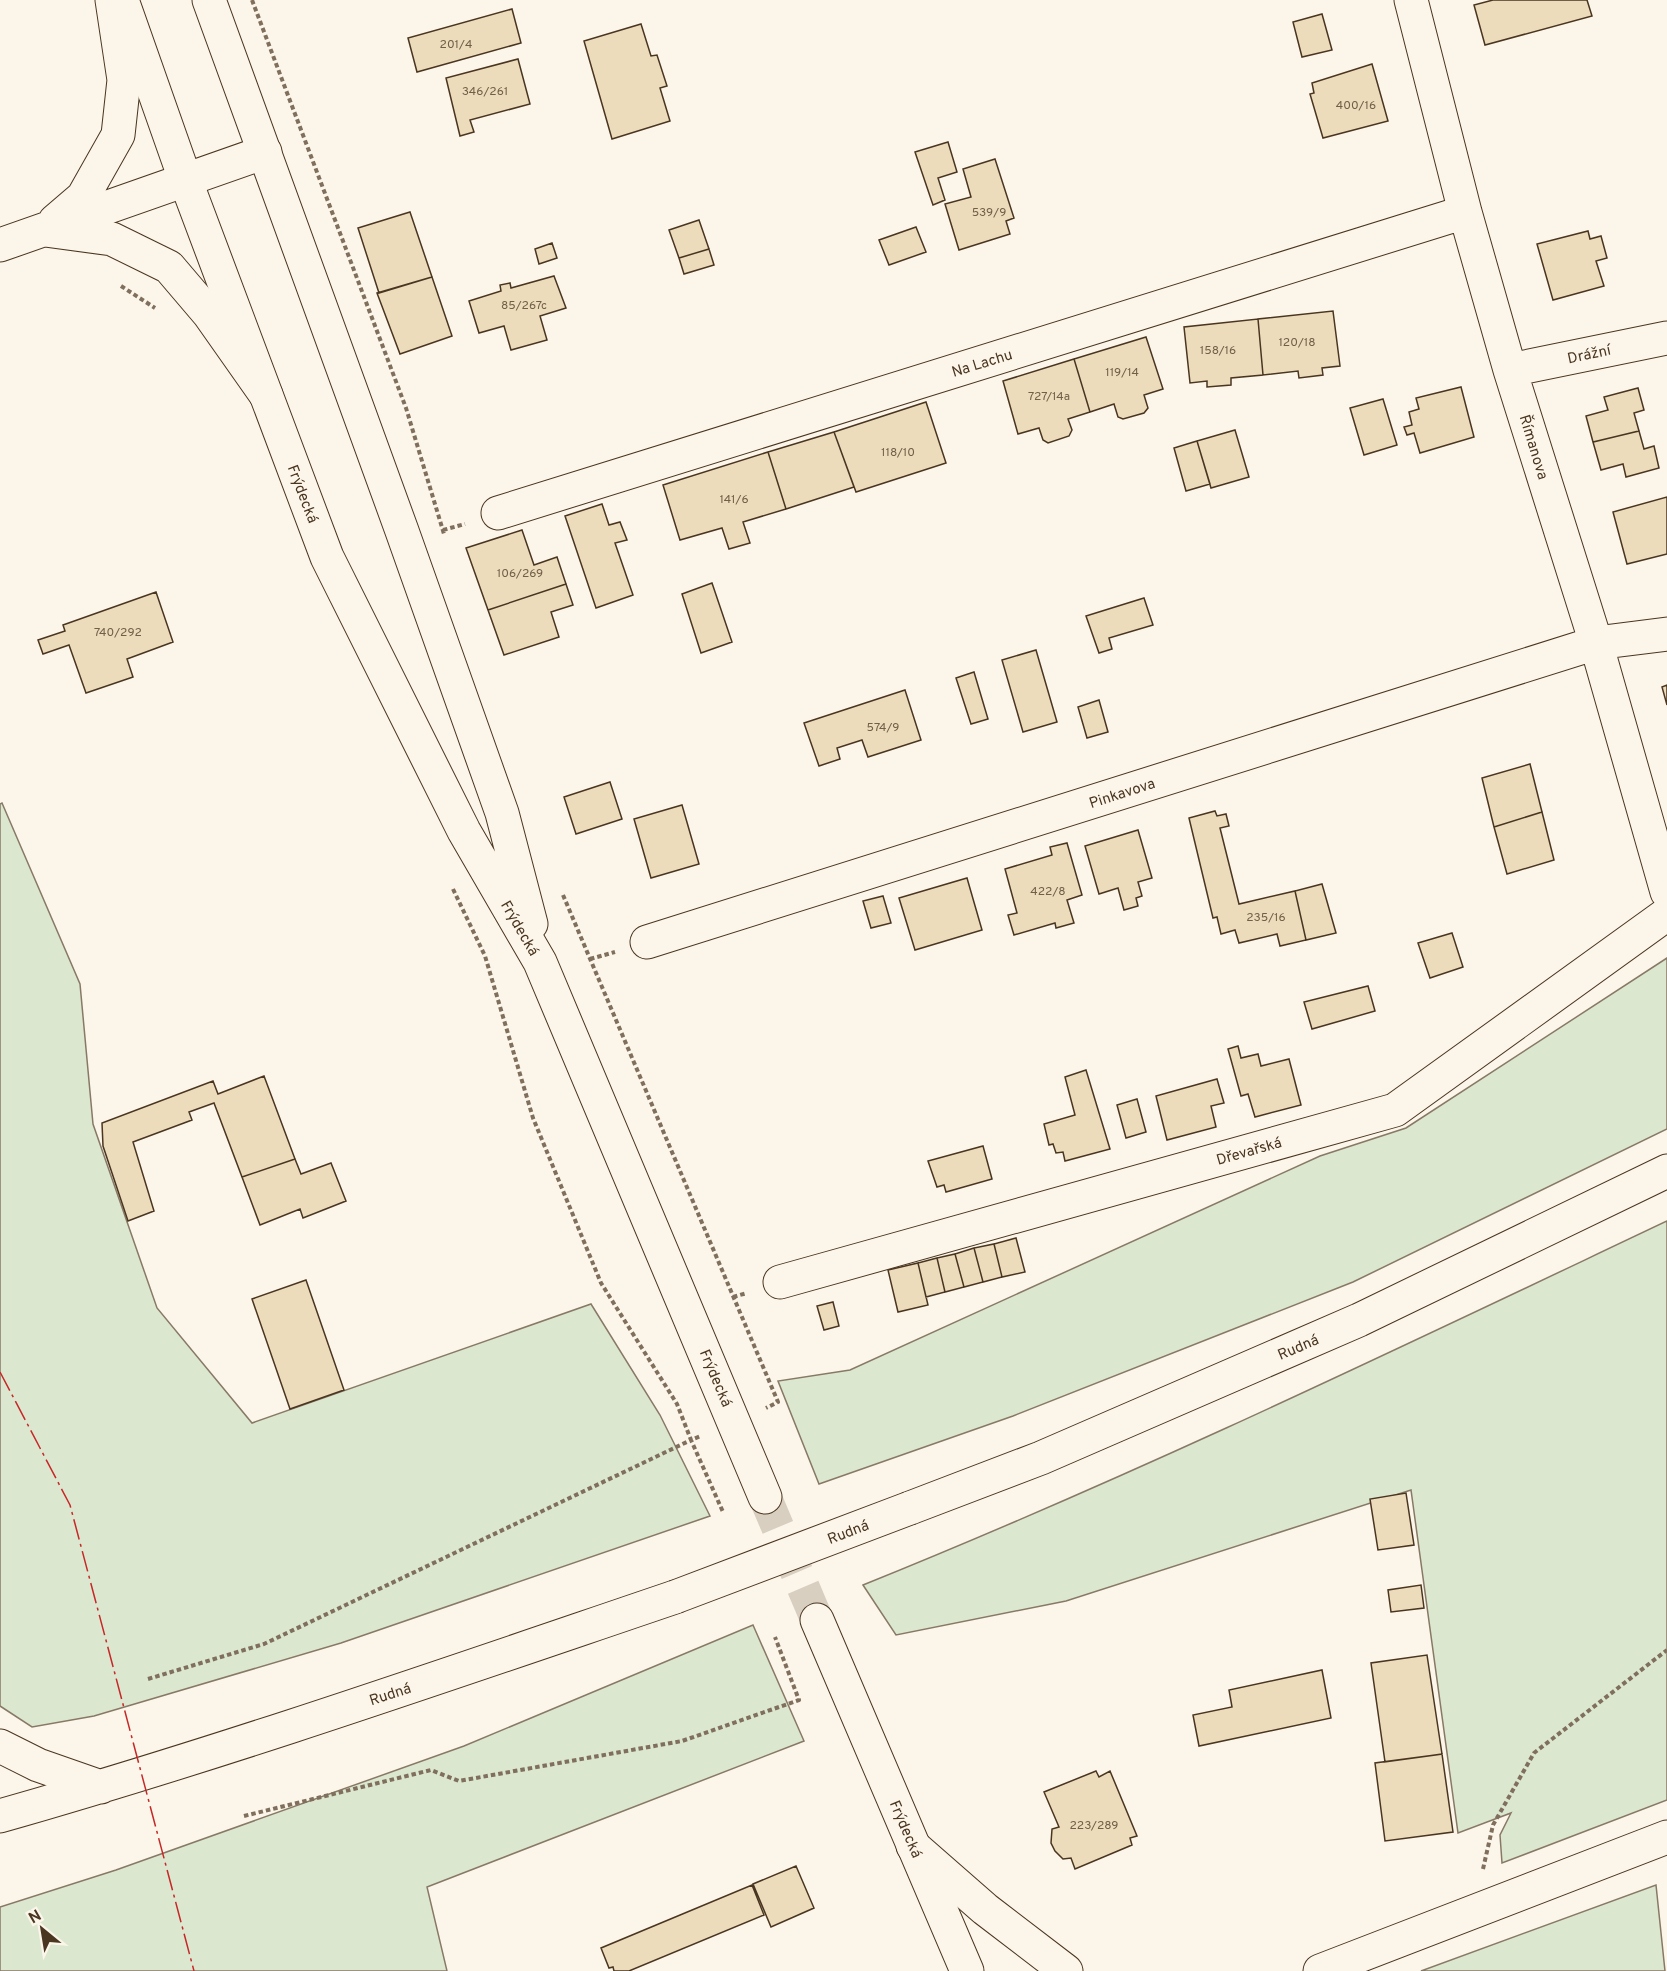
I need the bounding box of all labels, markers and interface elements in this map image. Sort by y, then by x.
house number: 201/4 [440,37,472,53]
house number: 346/261 [462,84,508,100]
house number: 400/16 [1336,98,1376,114]
house number: 539/9 [972,205,1006,221]
house number: 85/267c [501,298,547,314]
house number: 120/18 [1278,335,1316,351]
street label: Drážní [1566,341,1614,369]
house number: 158/16 [1200,343,1236,359]
street label: Na Lachu [950,346,1015,383]
house number: 119/14 [1105,365,1139,381]
house number: 727/14a [1028,389,1070,405]
street label: Římanova [1514,412,1552,482]
house number: 118/10 [881,445,915,461]
street label: Frýdecká [282,463,321,526]
house number: 141/6 [719,492,749,508]
house number: 106/269 [497,566,543,582]
house number: 740/292 [94,625,142,641]
house number: 574/9 [867,720,899,736]
street label: Pinkavova [1087,775,1158,814]
house number: 422/8 [1030,884,1066,900]
street label: Frýdecká [495,898,542,960]
house number: 235/16 [1246,910,1286,926]
street label: Dřevařská [1214,1134,1284,1171]
street label: Rudná [1275,1331,1322,1366]
street label: Frýdecká [694,1347,735,1410]
street label: Rudná [825,1517,872,1550]
street label: Rudná [367,1680,414,1711]
street label: Frýdecká [884,1798,925,1861]
house number: 223/289 [1069,1818,1119,1834]
north arrow [12,1899,72,1959]
text: N [26,1906,45,1929]

